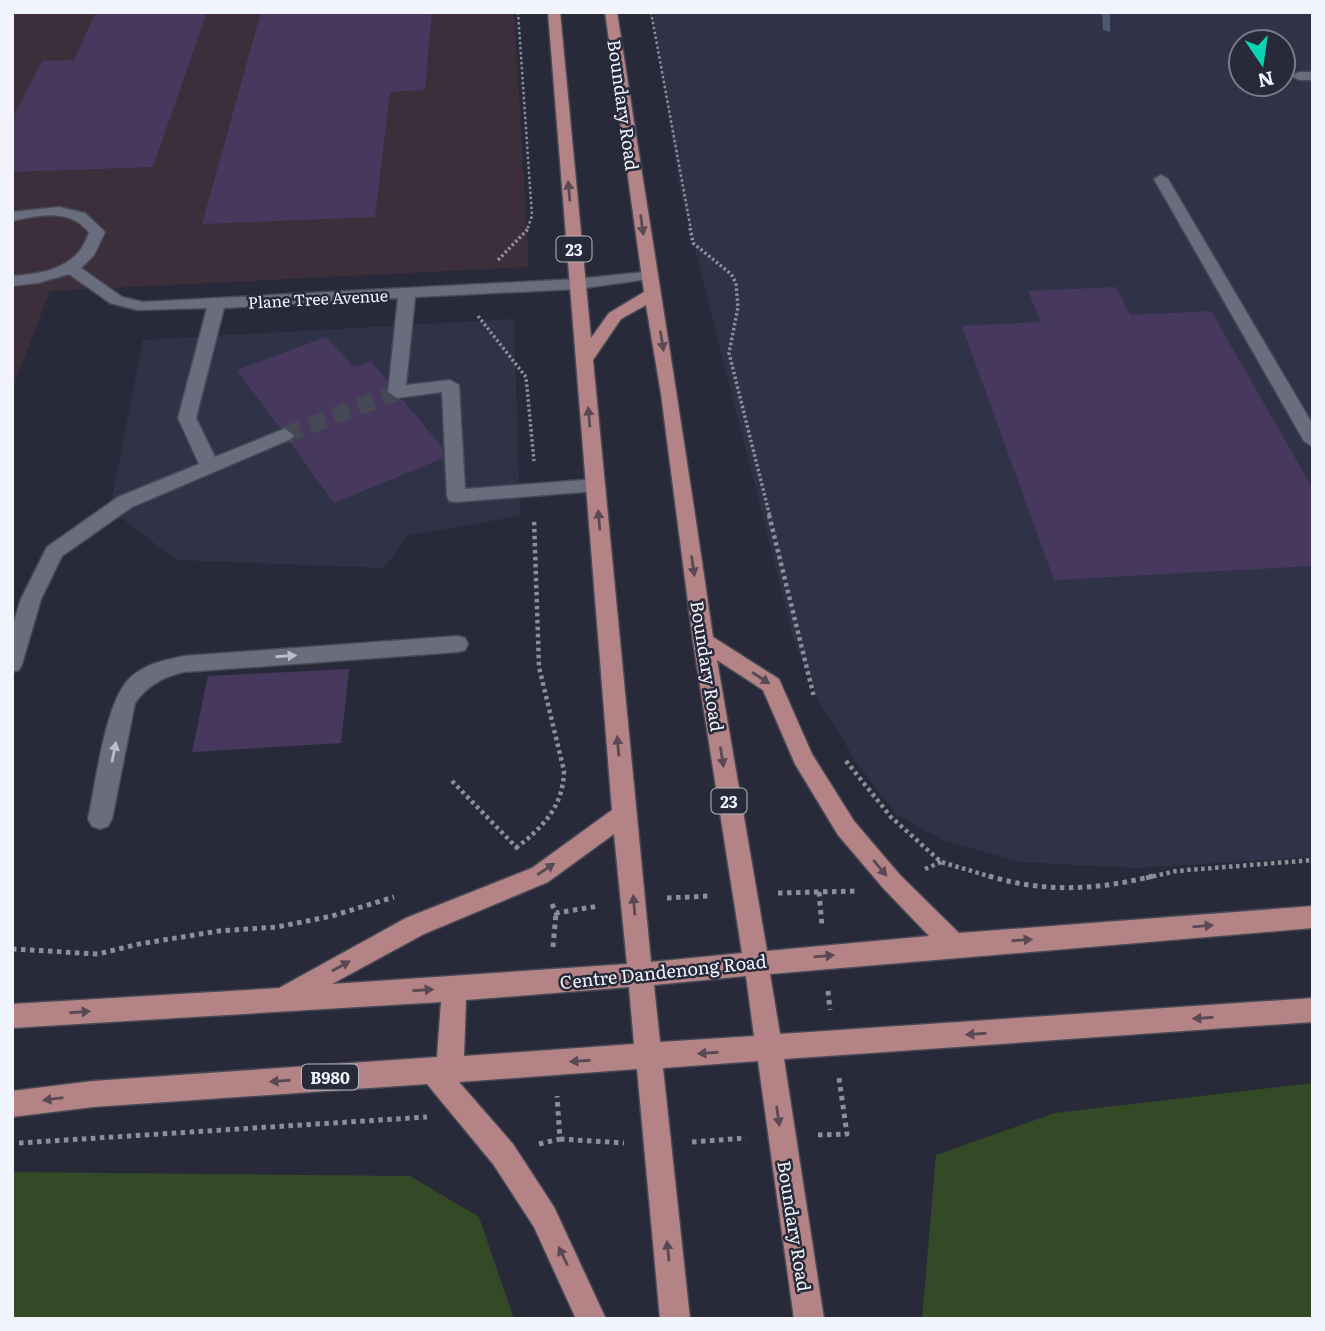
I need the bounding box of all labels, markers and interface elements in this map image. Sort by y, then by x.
north arrow [1227,28,1297,98]
street label: Boundary Road [601,38,647,172]
text: N [1255,65,1277,96]
one-way arrow [563,179,574,201]
one-way arrow [636,214,647,236]
road number: 23 [556,236,592,262]
street label: Plane Tree Avenue [247,282,389,314]
one-way arrow [656,330,667,352]
one-way arrow [584,406,595,428]
one-way arrow [593,508,604,530]
one-way arrow [688,555,699,577]
street label: Boundary Road [684,599,732,733]
one-way arrow [275,650,297,661]
one-way arrow [751,671,770,684]
one-way arrow [612,735,623,757]
one-way arrow [109,741,120,763]
one-way arrow [717,746,728,768]
road number: 23 [712,788,746,814]
one-way arrow [872,859,888,877]
one-way arrow [537,863,556,876]
one-way arrow [629,894,640,916]
one-way arrow [1192,920,1214,931]
one-way arrow [1012,934,1034,945]
street label: Centre Dandenong Road [558,947,768,995]
one-way arrow [814,950,836,961]
one-way arrow [331,960,351,972]
one-way arrow [412,984,434,995]
one-way arrow [70,1006,92,1017]
one-way arrow [1192,1013,1214,1024]
one-way arrow [965,1029,987,1040]
one-way arrow [697,1048,719,1059]
one-way arrow [569,1056,591,1067]
road number: B980 [302,1064,358,1090]
one-way arrow [269,1076,291,1087]
one-way arrow [42,1093,64,1104]
one-way arrow [773,1105,784,1127]
street label: Boundary Road [771,1159,819,1293]
one-way arrow [662,1240,673,1262]
one-way arrow [557,1246,569,1266]

